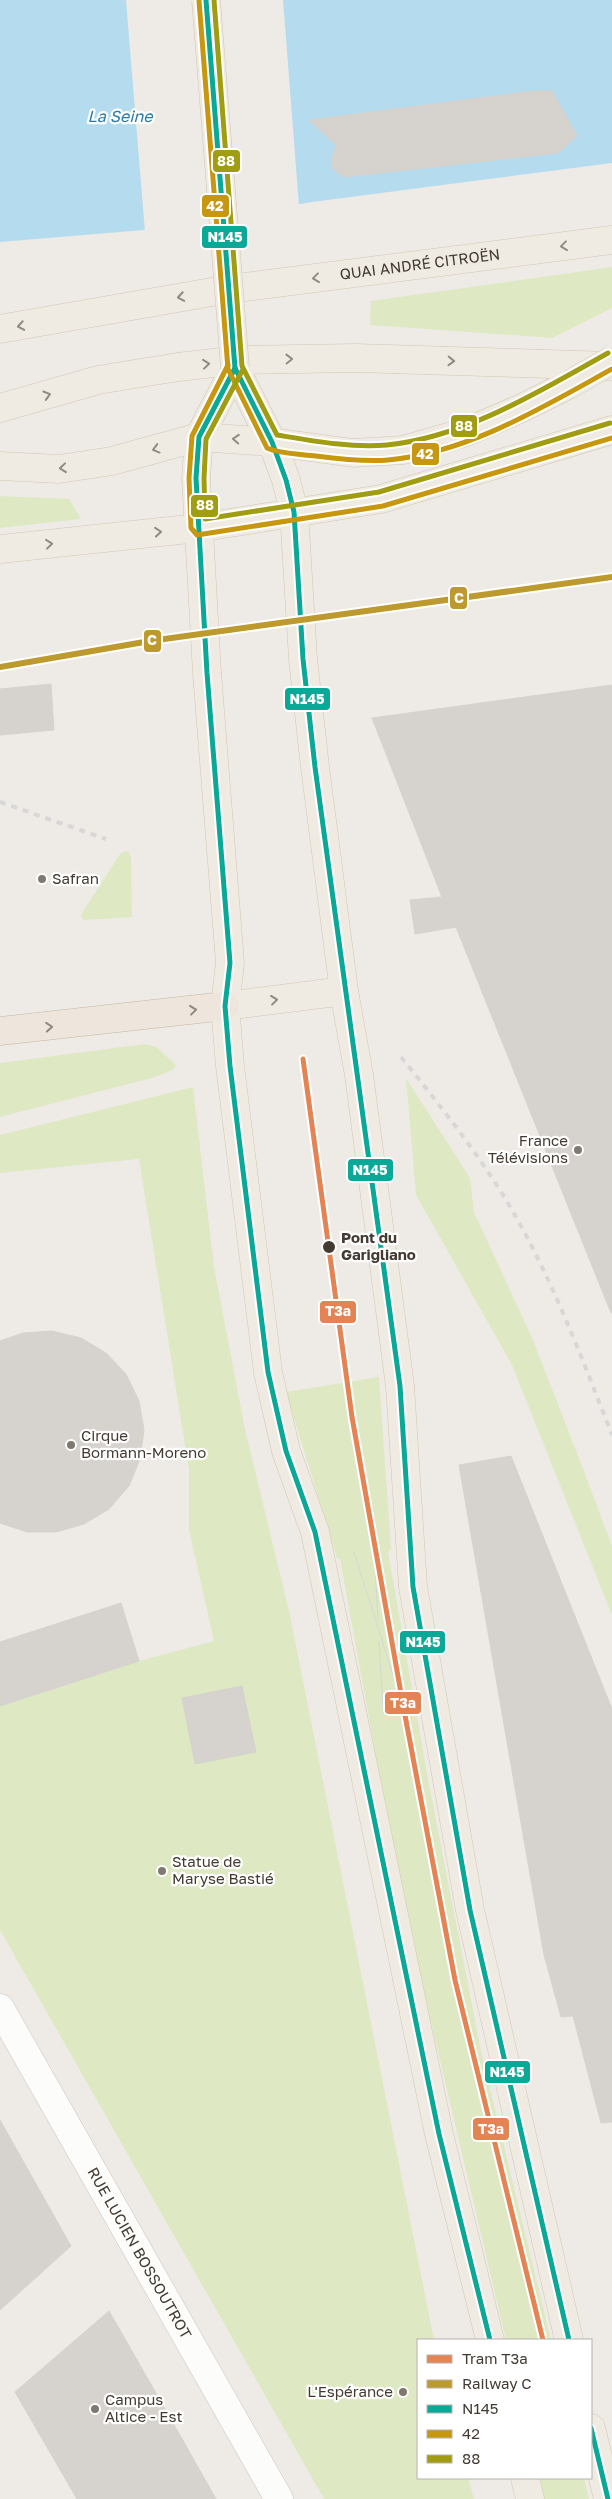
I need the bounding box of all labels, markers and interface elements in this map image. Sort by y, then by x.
water label: La Seine [87,106,154,126]
line badge: 88 [212,149,241,173]
text: 88 [217,152,235,169]
line badge: 42 [201,194,230,218]
text: 42 [206,197,224,214]
line badge: N145 [201,225,248,249]
text: N145 [207,228,243,245]
one-way arrow [559,240,567,251]
street label: QUAI ANDRÉ CITROËN [339,244,501,283]
one-way arrow [311,272,320,282]
one-way arrow [177,292,185,302]
one-way arrow [17,320,25,330]
one-way arrow [285,354,293,364]
one-way arrow [448,356,455,366]
one-way arrow [202,359,210,370]
one-way arrow [42,390,51,400]
line badge: 88 [450,414,478,438]
text: 88 [455,417,473,434]
one-way arrow [231,434,239,445]
line badge: 42 [411,442,440,466]
one-way arrow [151,443,160,454]
text: 42 [416,445,434,462]
one-way arrow [59,462,67,473]
line badge: 88 [190,494,219,518]
text: 88 [196,496,214,513]
one-way arrow [154,527,162,538]
one-way arrow [45,539,53,550]
line badge: C [449,586,468,610]
text: C [454,589,464,606]
line badge: C [143,629,162,653]
text: C [147,631,157,648]
line badge: N145 [284,687,331,711]
text: N145 [289,690,325,707]
place label: Safran [52,869,99,887]
marker: Safran [36,873,48,885]
one-way arrow [270,995,278,1006]
one-way arrow [189,1005,197,1016]
one-way arrow [45,1021,53,1032]
place label: France Télévisions [488,1131,568,1166]
marker: France Télévisions [572,1144,584,1156]
line badge: N145 [347,1158,394,1182]
text: N145 [352,1161,388,1178]
place label: Pont du Garigliano [341,1228,416,1263]
marker: Pont du Garigliano [321,1239,337,1255]
line badge: T3a [319,1300,357,1324]
text: T3a [325,1302,351,1319]
place label: Cirque Bormann-Moreno [81,1426,206,1461]
marker: Cirque Bormann-Moreno [65,1439,77,1451]
line badge: N145 [399,1630,446,1654]
text: N145 [405,1633,441,1650]
line badge: T3a [384,1691,422,1715]
text: T3a [390,1694,416,1711]
place label: Statue de Maryse Bastié [172,1852,274,1887]
marker: Statue de Maryse Bastié [156,1865,168,1877]
line badge: N145 [484,2060,531,2084]
text: N145 [489,2063,525,2080]
line badge: T3a [472,2117,510,2141]
text: T3a [478,2120,504,2137]
street label: RUE LUCIEN BOSSOUTROT [84,2164,196,2342]
legend [417,2339,592,2479]
text: Tram T3a [462,2349,528,2367]
text: Railway C [462,2374,532,2392]
place label: L'Espérance [307,2382,393,2400]
marker: L'Espérance [397,2386,409,2398]
place label: Campus Altice - Est [105,2390,182,2425]
text: N145 [462,2399,499,2417]
marker: Campus Altice - Est [89,2403,101,2415]
text: 42 [462,2424,480,2442]
text: 88 [462,2449,480,2467]

